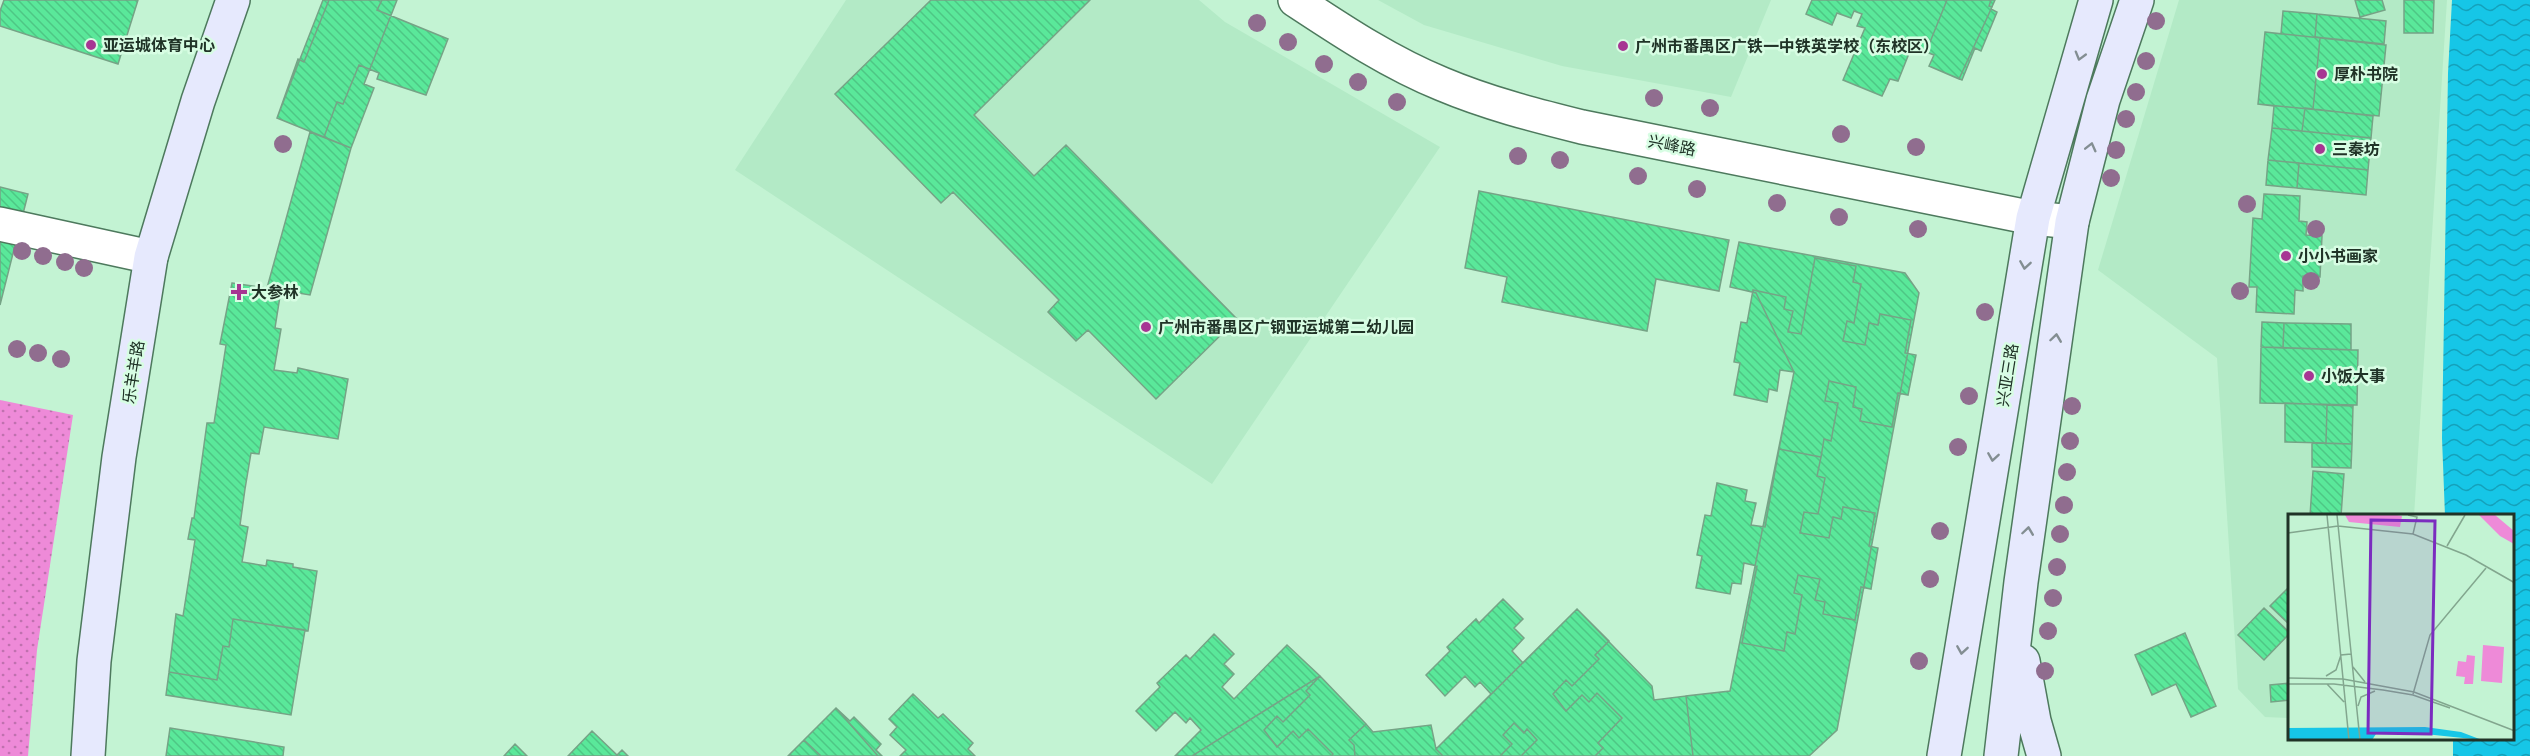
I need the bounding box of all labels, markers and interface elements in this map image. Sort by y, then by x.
place label: 亚运城体育中心 [103,35,215,56]
place label: 广州市番禺区广铁一中铁英学校（东校区） [1635,36,1939,57]
marker: 亚运城体育中心 [84,38,98,52]
marker: 广州市番禺区广铁一中铁英学校（东校区） [1616,39,1630,53]
one-way arrow [2075,50,2087,61]
place label: 厚朴书院 [2334,64,2398,85]
marker: 厚朴书院 [2315,67,2329,81]
street label: 兴峰路 [1646,131,1697,160]
place label: 三秦坊 [2332,139,2380,160]
one-way arrow [2084,142,2097,152]
marker: 三秦坊 [2313,142,2327,156]
place label: 小小书画家 [2298,246,2378,267]
marker: 小小书画家 [2279,249,2293,263]
one-way arrow [2019,259,2032,269]
place label: 大参林 [251,282,299,303]
marker: 大参林 [232,285,246,299]
place label: 广州市番禺区广钢亚运城第二幼儿园 [1158,317,1414,338]
marker: 广州市番禺区广钢亚运城第二幼儿园 [1139,320,1153,334]
one-way arrow [2049,333,2061,343]
street label: 乐羊羊路 [118,339,149,405]
street label: 兴亚三路 [1992,342,2023,408]
place label: 小饭大事 [2321,366,2385,387]
marker: 小饭大事 [2302,369,2316,383]
one-way arrow [1988,453,2000,462]
inset map [2288,514,2515,741]
one-way arrow [2022,527,2034,536]
one-way arrow [1956,644,1969,654]

